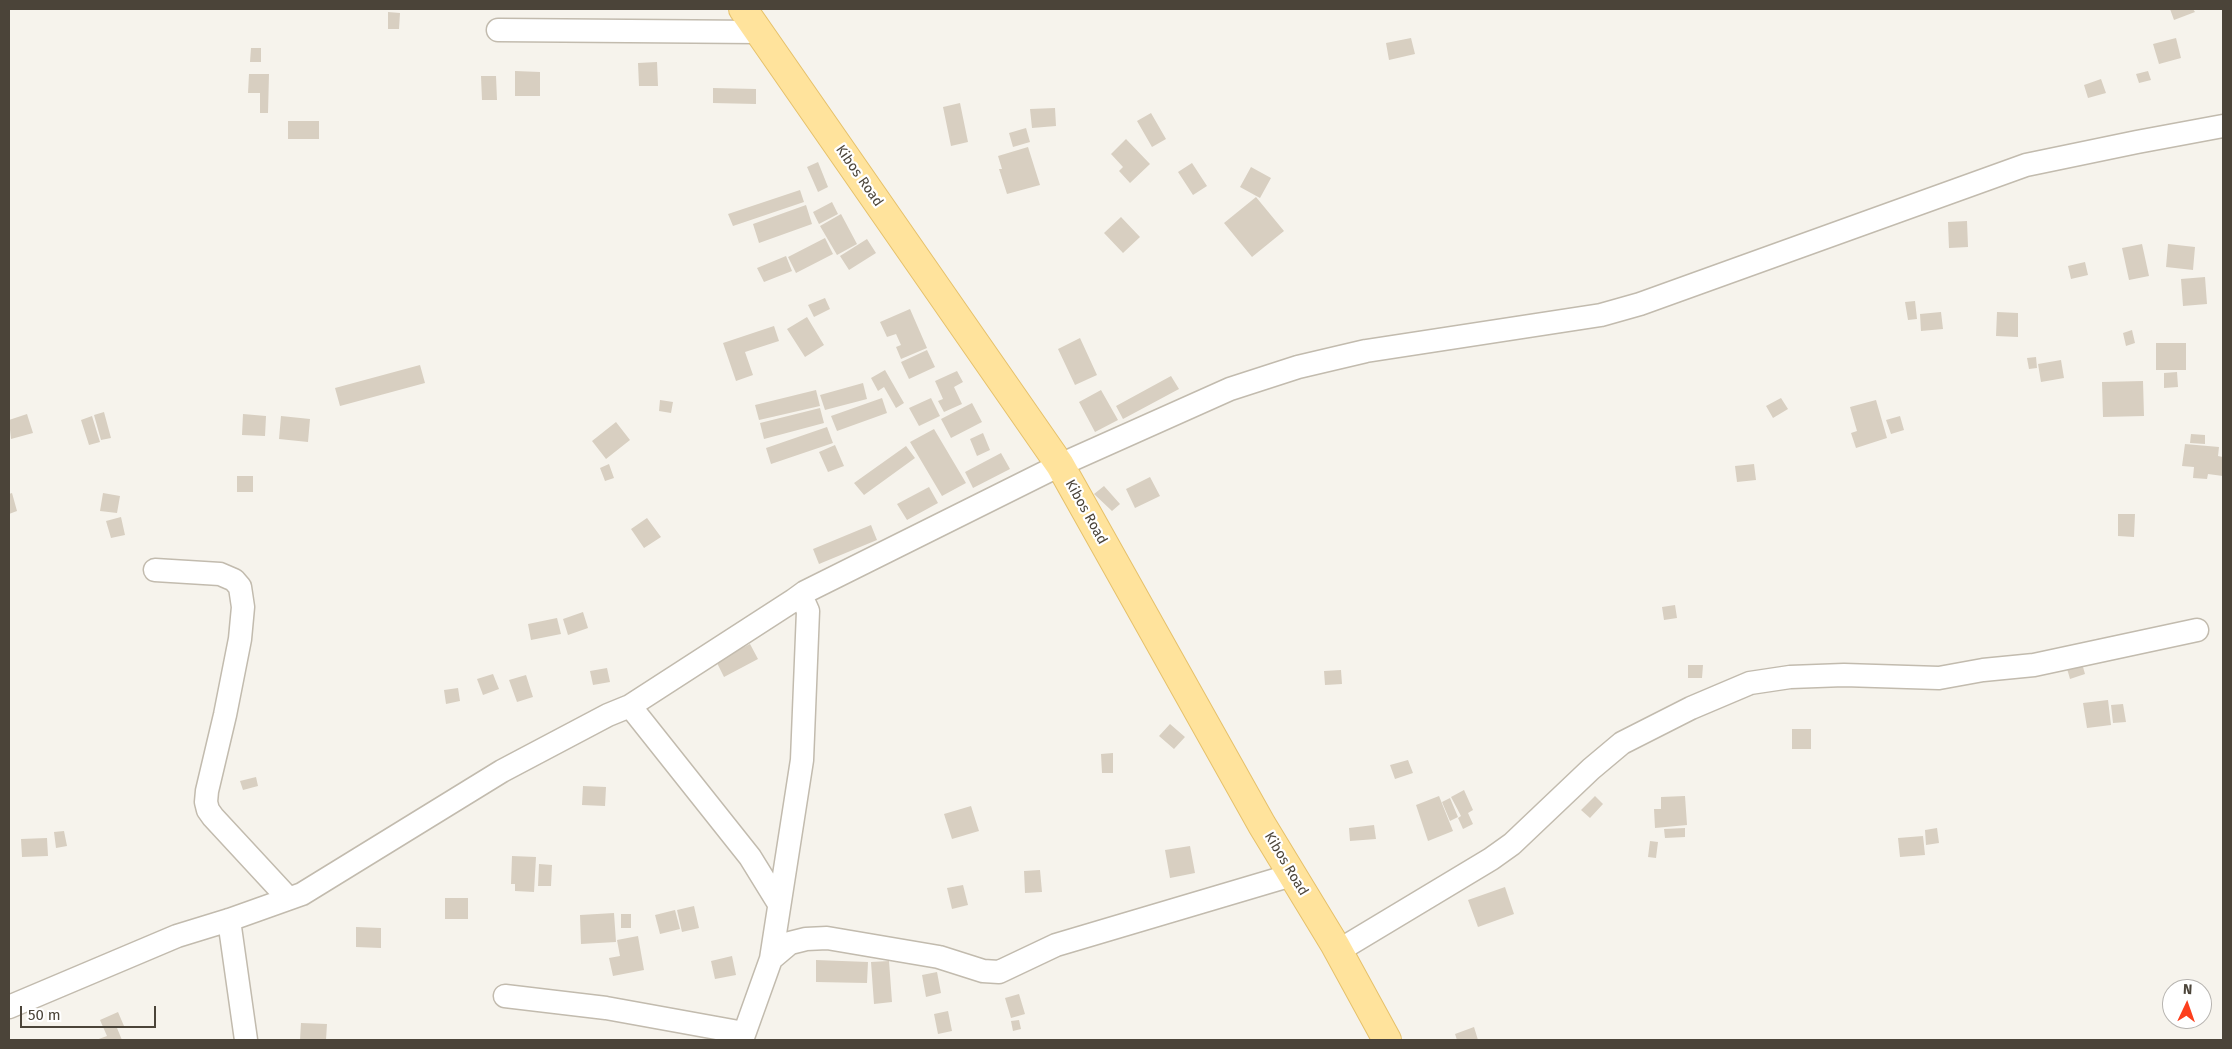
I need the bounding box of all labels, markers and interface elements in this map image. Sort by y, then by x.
street label: Kibos Road [832,142,886,210]
street label: Kibos Road [1061,477,1111,547]
street label: Kibos Road [1260,829,1312,899]
north arrow [2162,979,2212,1029]
text: N [2183,981,2193,998]
scale bar [22,996,159,1028]
text: 50 m [28,1006,61,1024]

